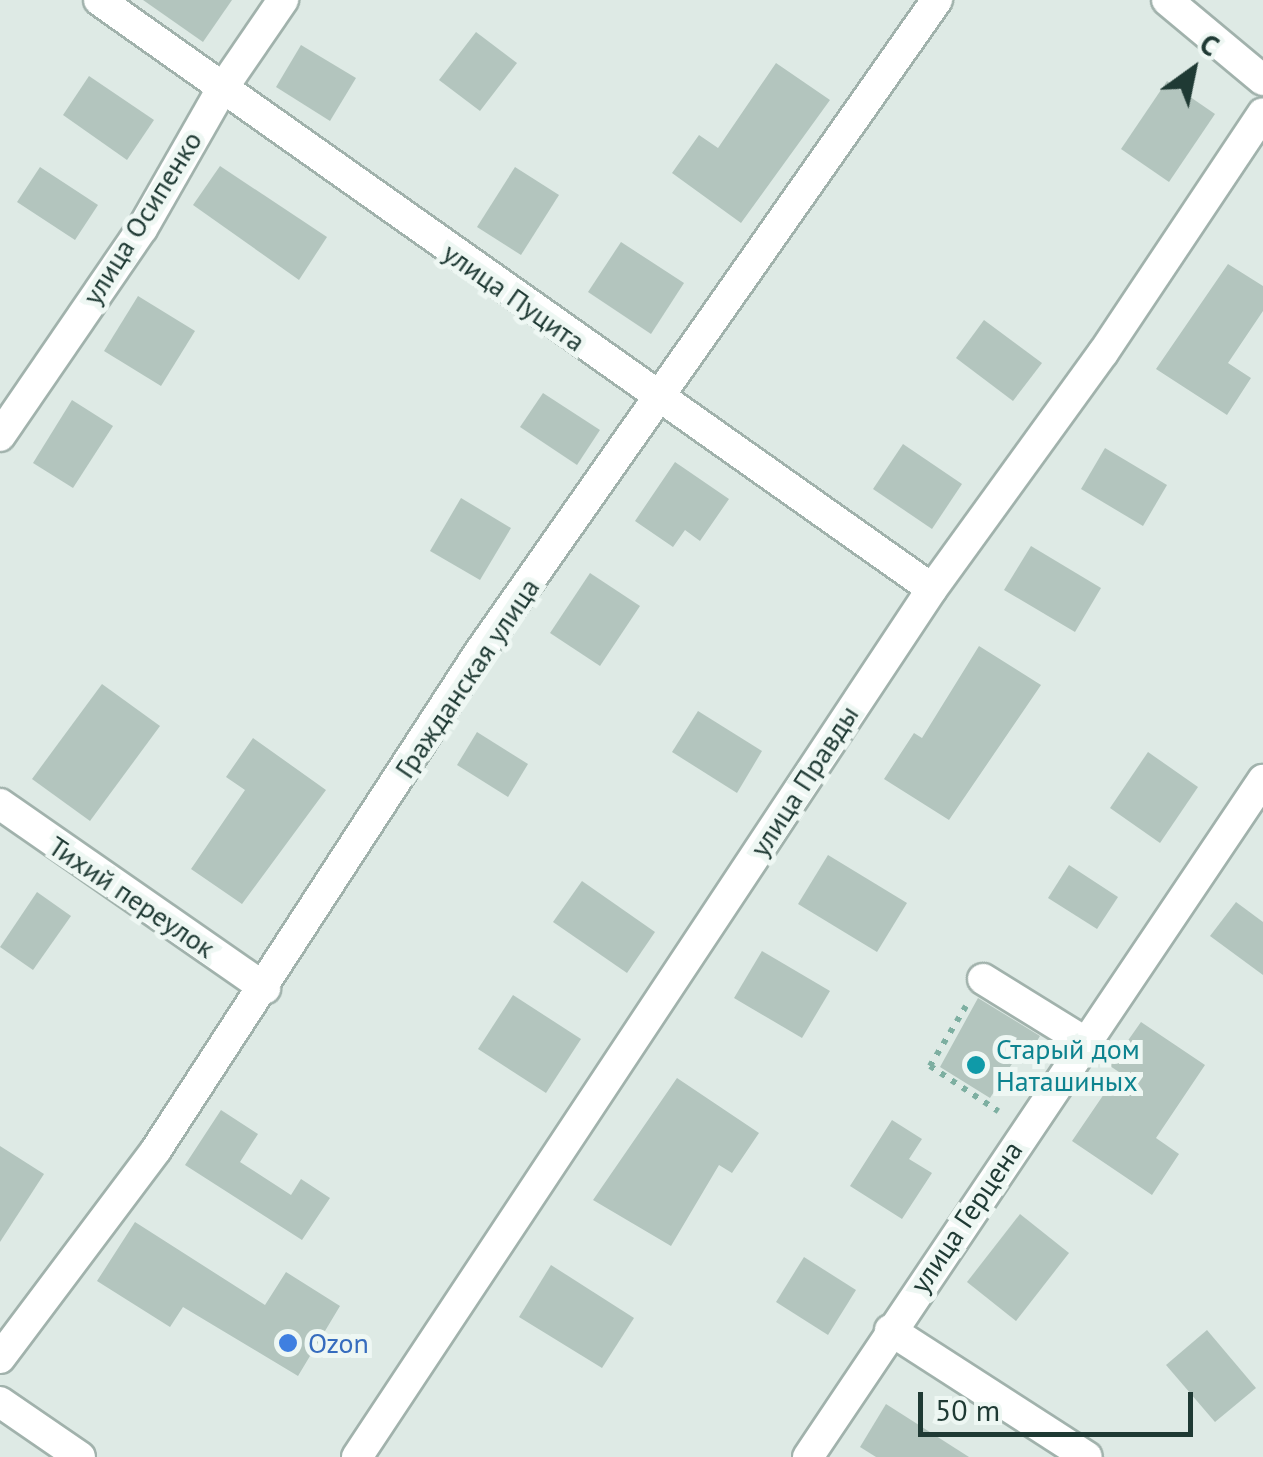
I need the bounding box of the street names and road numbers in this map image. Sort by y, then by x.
street label: улица Осипенко [75,125,209,311]
street label: улица Пуцита [436,236,592,358]
street label: Гражданская улица [388,572,546,784]
street label: улица Правды [743,699,865,863]
street label: Тихий переулок [42,829,222,965]
street label: улица Герцена [903,1135,1029,1299]

